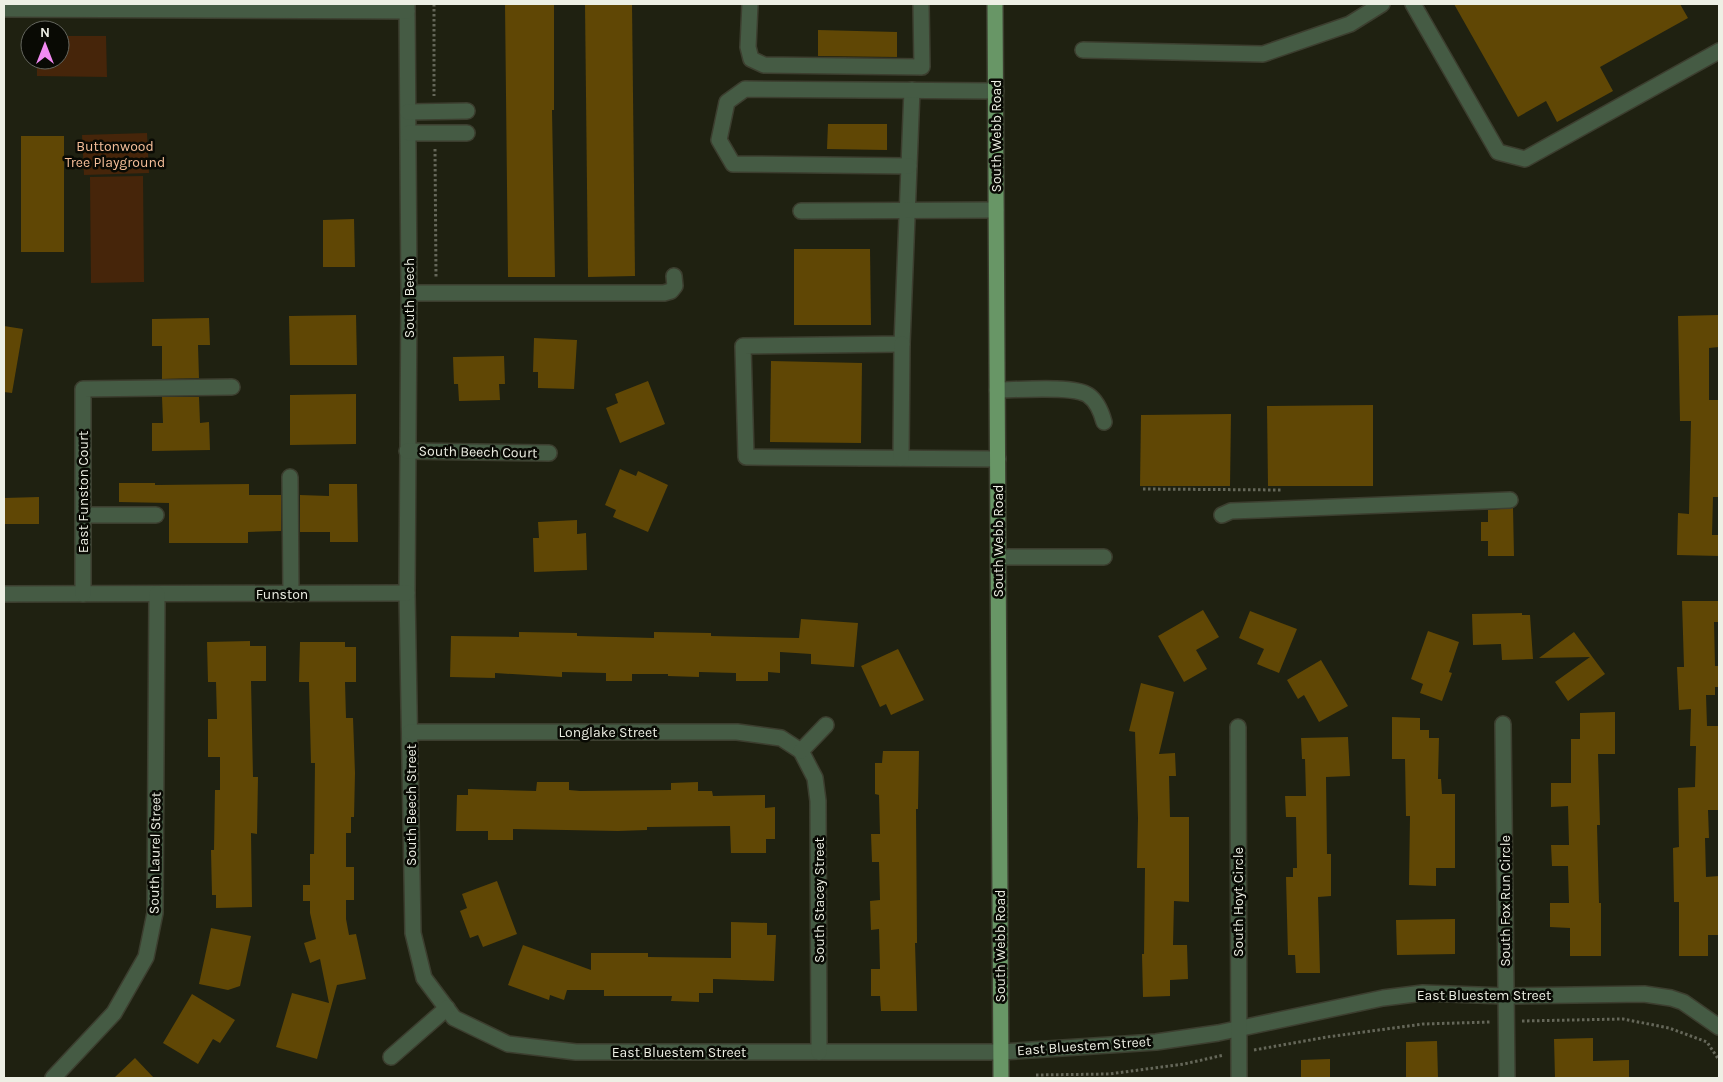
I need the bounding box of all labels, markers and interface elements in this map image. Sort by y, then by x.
north arrow [20,20,70,70]
text: N [40,24,50,41]
street label: South Webb Road [988,79,1005,193]
park label: Buttonwood Tree Playground [65,138,165,171]
street label: South Beech [401,258,418,338]
street label: East Funston Court [75,431,92,553]
street label: South Beech Court [418,442,538,462]
street label: South Webb Road [990,484,1007,598]
street label: Funston [256,586,308,603]
street label: Longlake Street [558,724,658,741]
street label: South Beech Street [403,744,420,866]
street label: South Laurel Street [145,792,165,914]
street label: South Fox Run Circle [1497,835,1514,967]
street label: South Stacey Street [811,837,828,963]
street label: South Hoyt Circle [1230,847,1247,957]
street label: South Webb Road [992,889,1009,1003]
street label: East Bluestem Street [1417,987,1551,1004]
street label: East Bluestem Street [1016,1033,1152,1059]
street label: East Bluestem Street [612,1044,746,1061]

